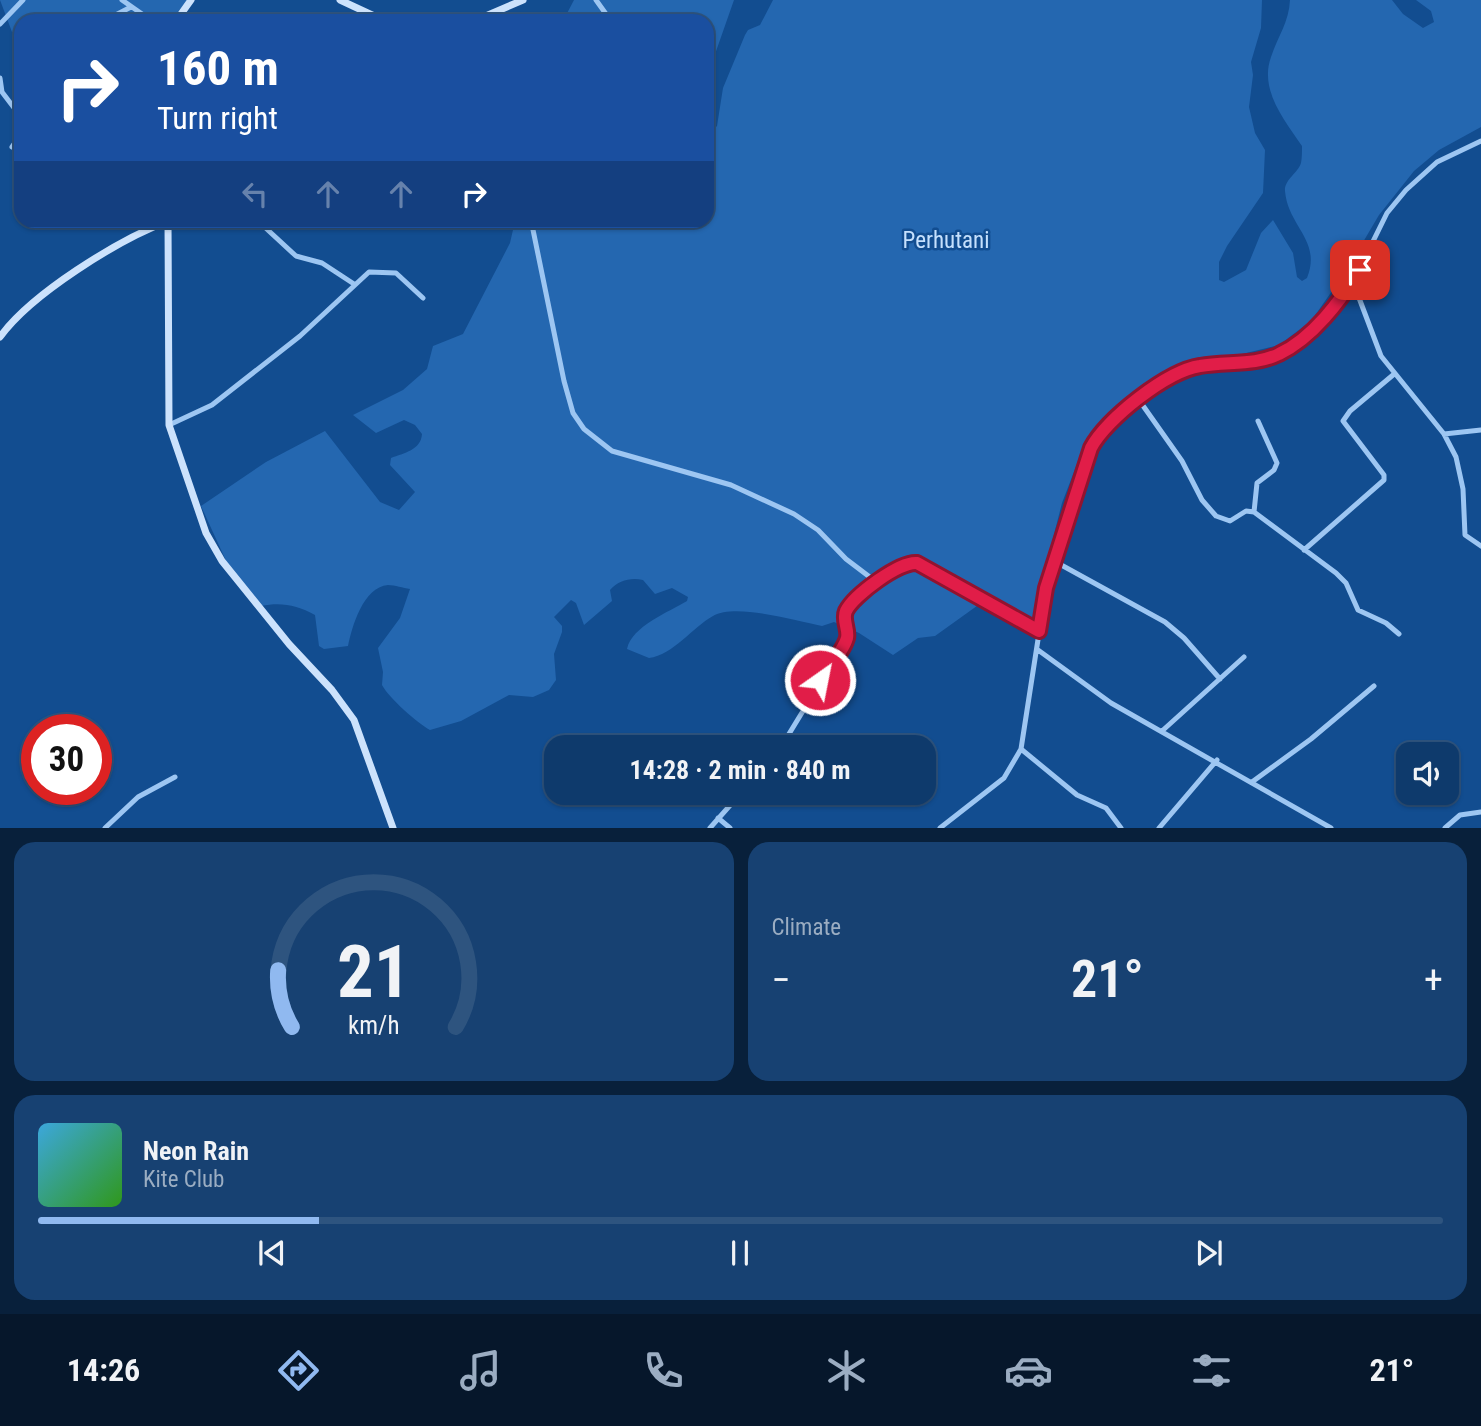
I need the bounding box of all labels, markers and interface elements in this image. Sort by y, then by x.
text: 160 m [157,40,279,97]
icon: right [42,42,133,133]
text: Turn right [157,99,278,137]
icon: left [236,175,274,213]
icon: ahead [309,175,347,213]
icon: ahead [382,175,420,213]
icon: right [455,175,493,213]
park label: Perhutani [903,227,989,254]
pin [1330,240,1390,300]
icon: arrive [1341,251,1379,289]
position arrow [783,643,857,717]
speed limit sign: 30 [21,714,112,805]
map controls [1396,742,1459,805]
button: sound [1396,742,1459,805]
text: 14:28 · 2 min · 840 m [630,755,850,785]
text: Climate [772,914,841,941]
text: 21 [337,930,411,1016]
text: 21° [1071,949,1144,1010]
text: − [772,958,791,1002]
text: + [1424,958,1443,1002]
text: km/h [348,1011,399,1040]
text: Neon Rain [143,1136,249,1166]
text: Kite Club [143,1166,224,1193]
icon: previous [253,1234,291,1272]
icon: pause [721,1234,759,1272]
icon: next [1190,1234,1228,1272]
icon: directions [274,1346,323,1395]
icon: music [456,1346,505,1395]
icon: phone [639,1346,688,1395]
icon: climate [822,1346,871,1395]
icon: car [1004,1346,1053,1395]
icon: filters [1187,1346,1236,1395]
text: 14:26 [67,1351,140,1389]
text: 21° [1369,1351,1414,1389]

